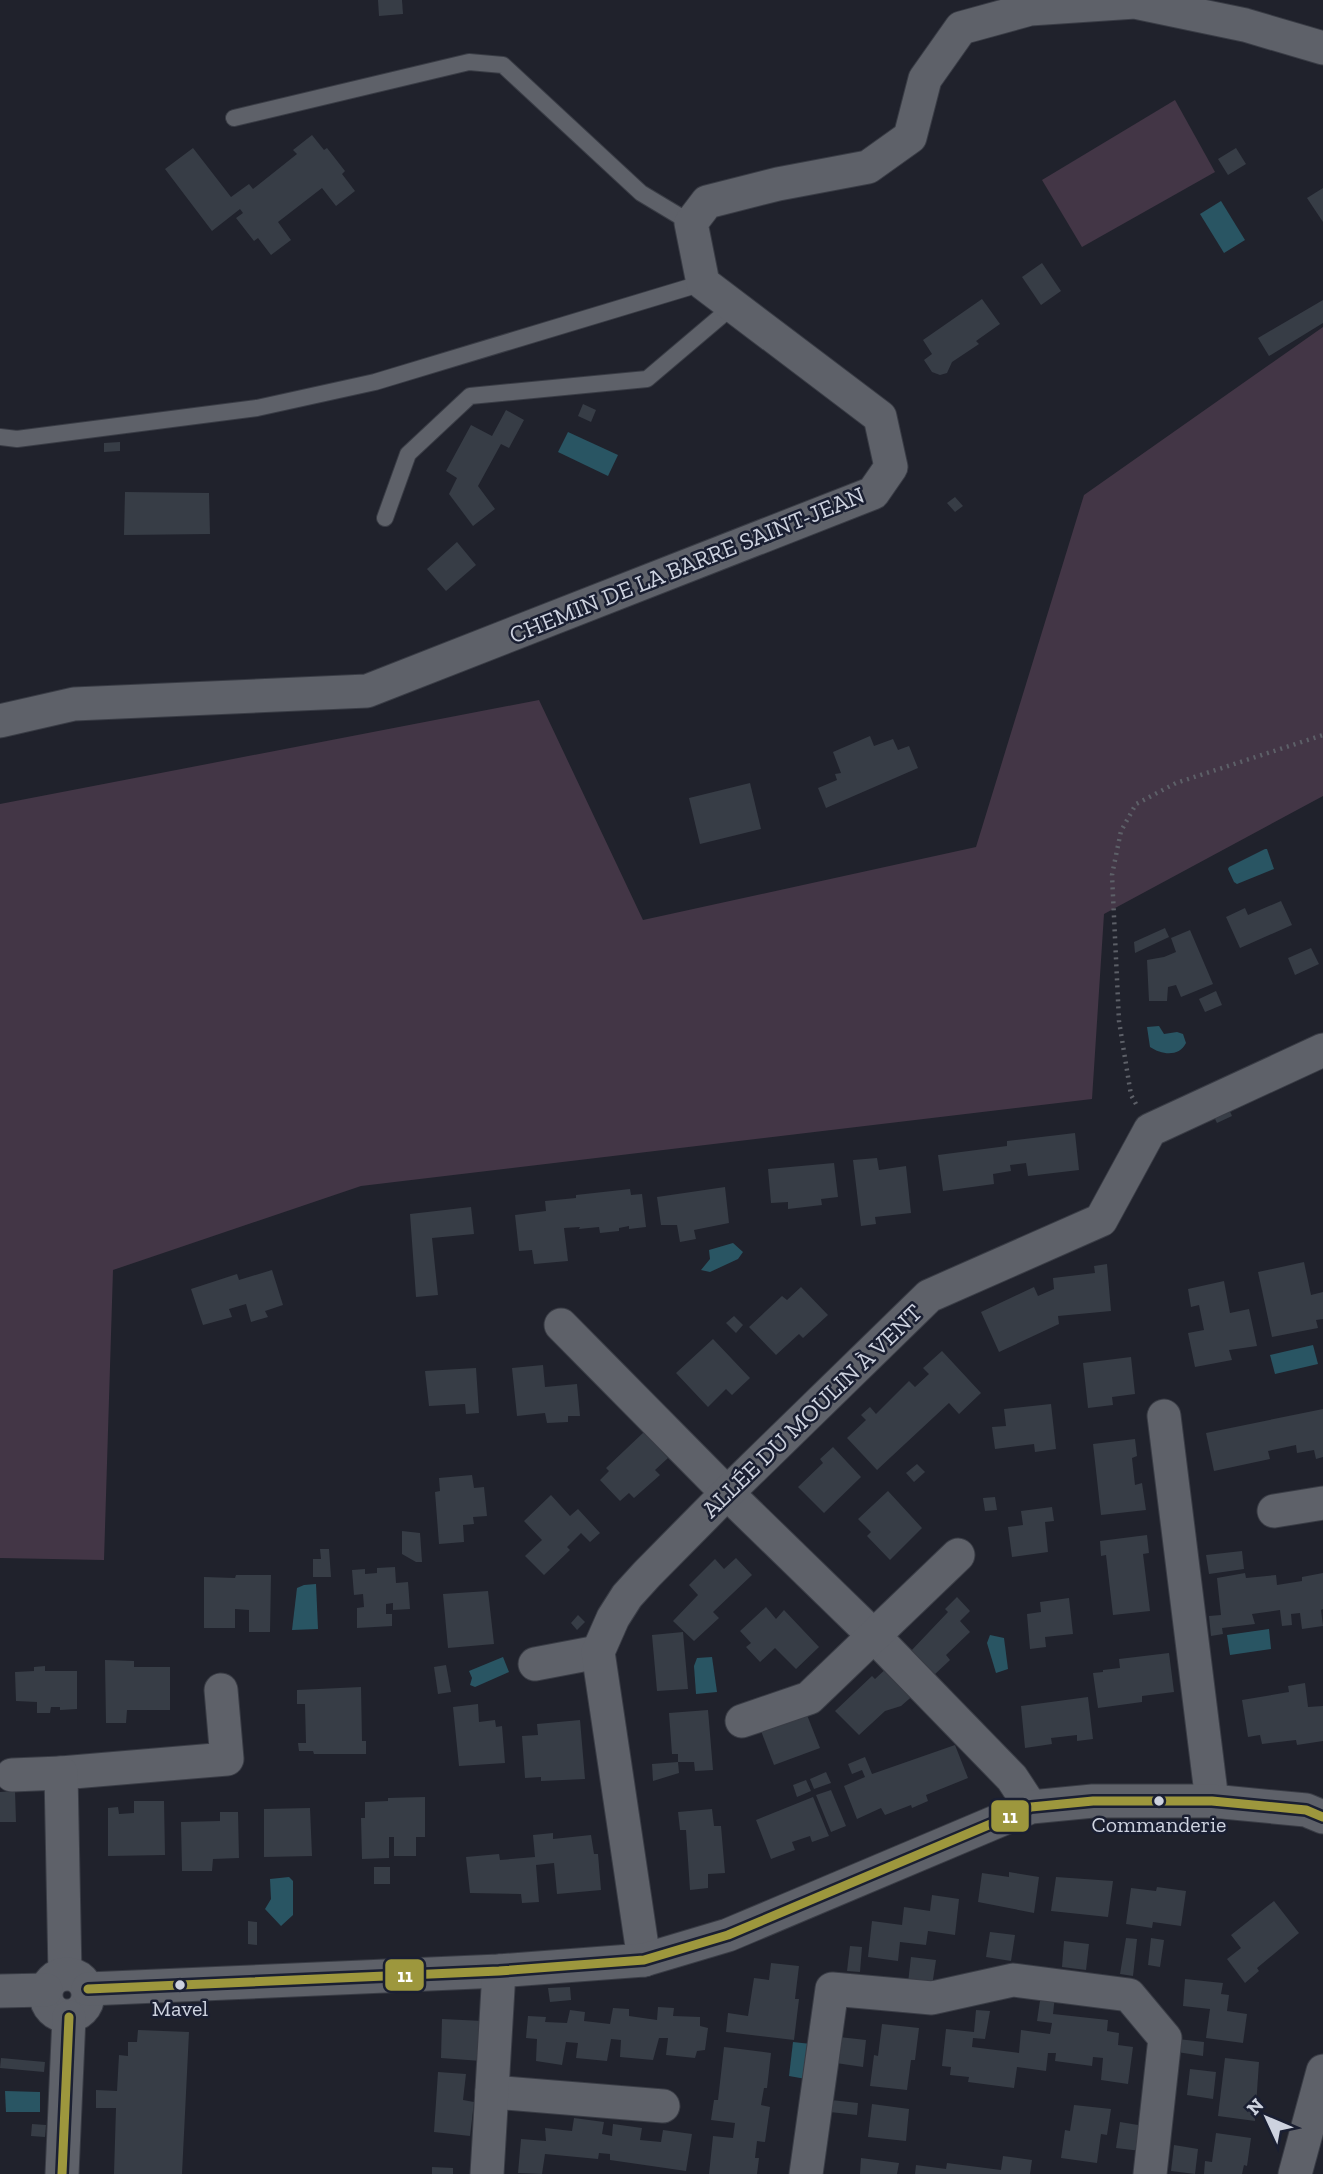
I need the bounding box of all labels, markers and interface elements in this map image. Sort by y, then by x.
street label: CHEMIN DE LA BARRE SAINT-JEAN [505,480,869,649]
street label: ALLÉE DU MOULIN À VENT [695,1298,928,1524]
marker: Commanderie [1152,1794,1166,1808]
line badge: 11 [990,1799,1030,1833]
text: 11 [1002,1805,1018,1828]
place label: Commanderie [1092,1811,1226,1838]
line badge: 11 [384,1958,425,1992]
text: 11 [397,1964,413,1987]
marker: Mavel [173,1978,187,1992]
place label: Mavel [152,1995,208,2022]
north arrow [1232,2083,1302,2153]
text: N [1242,2093,1268,2120]

